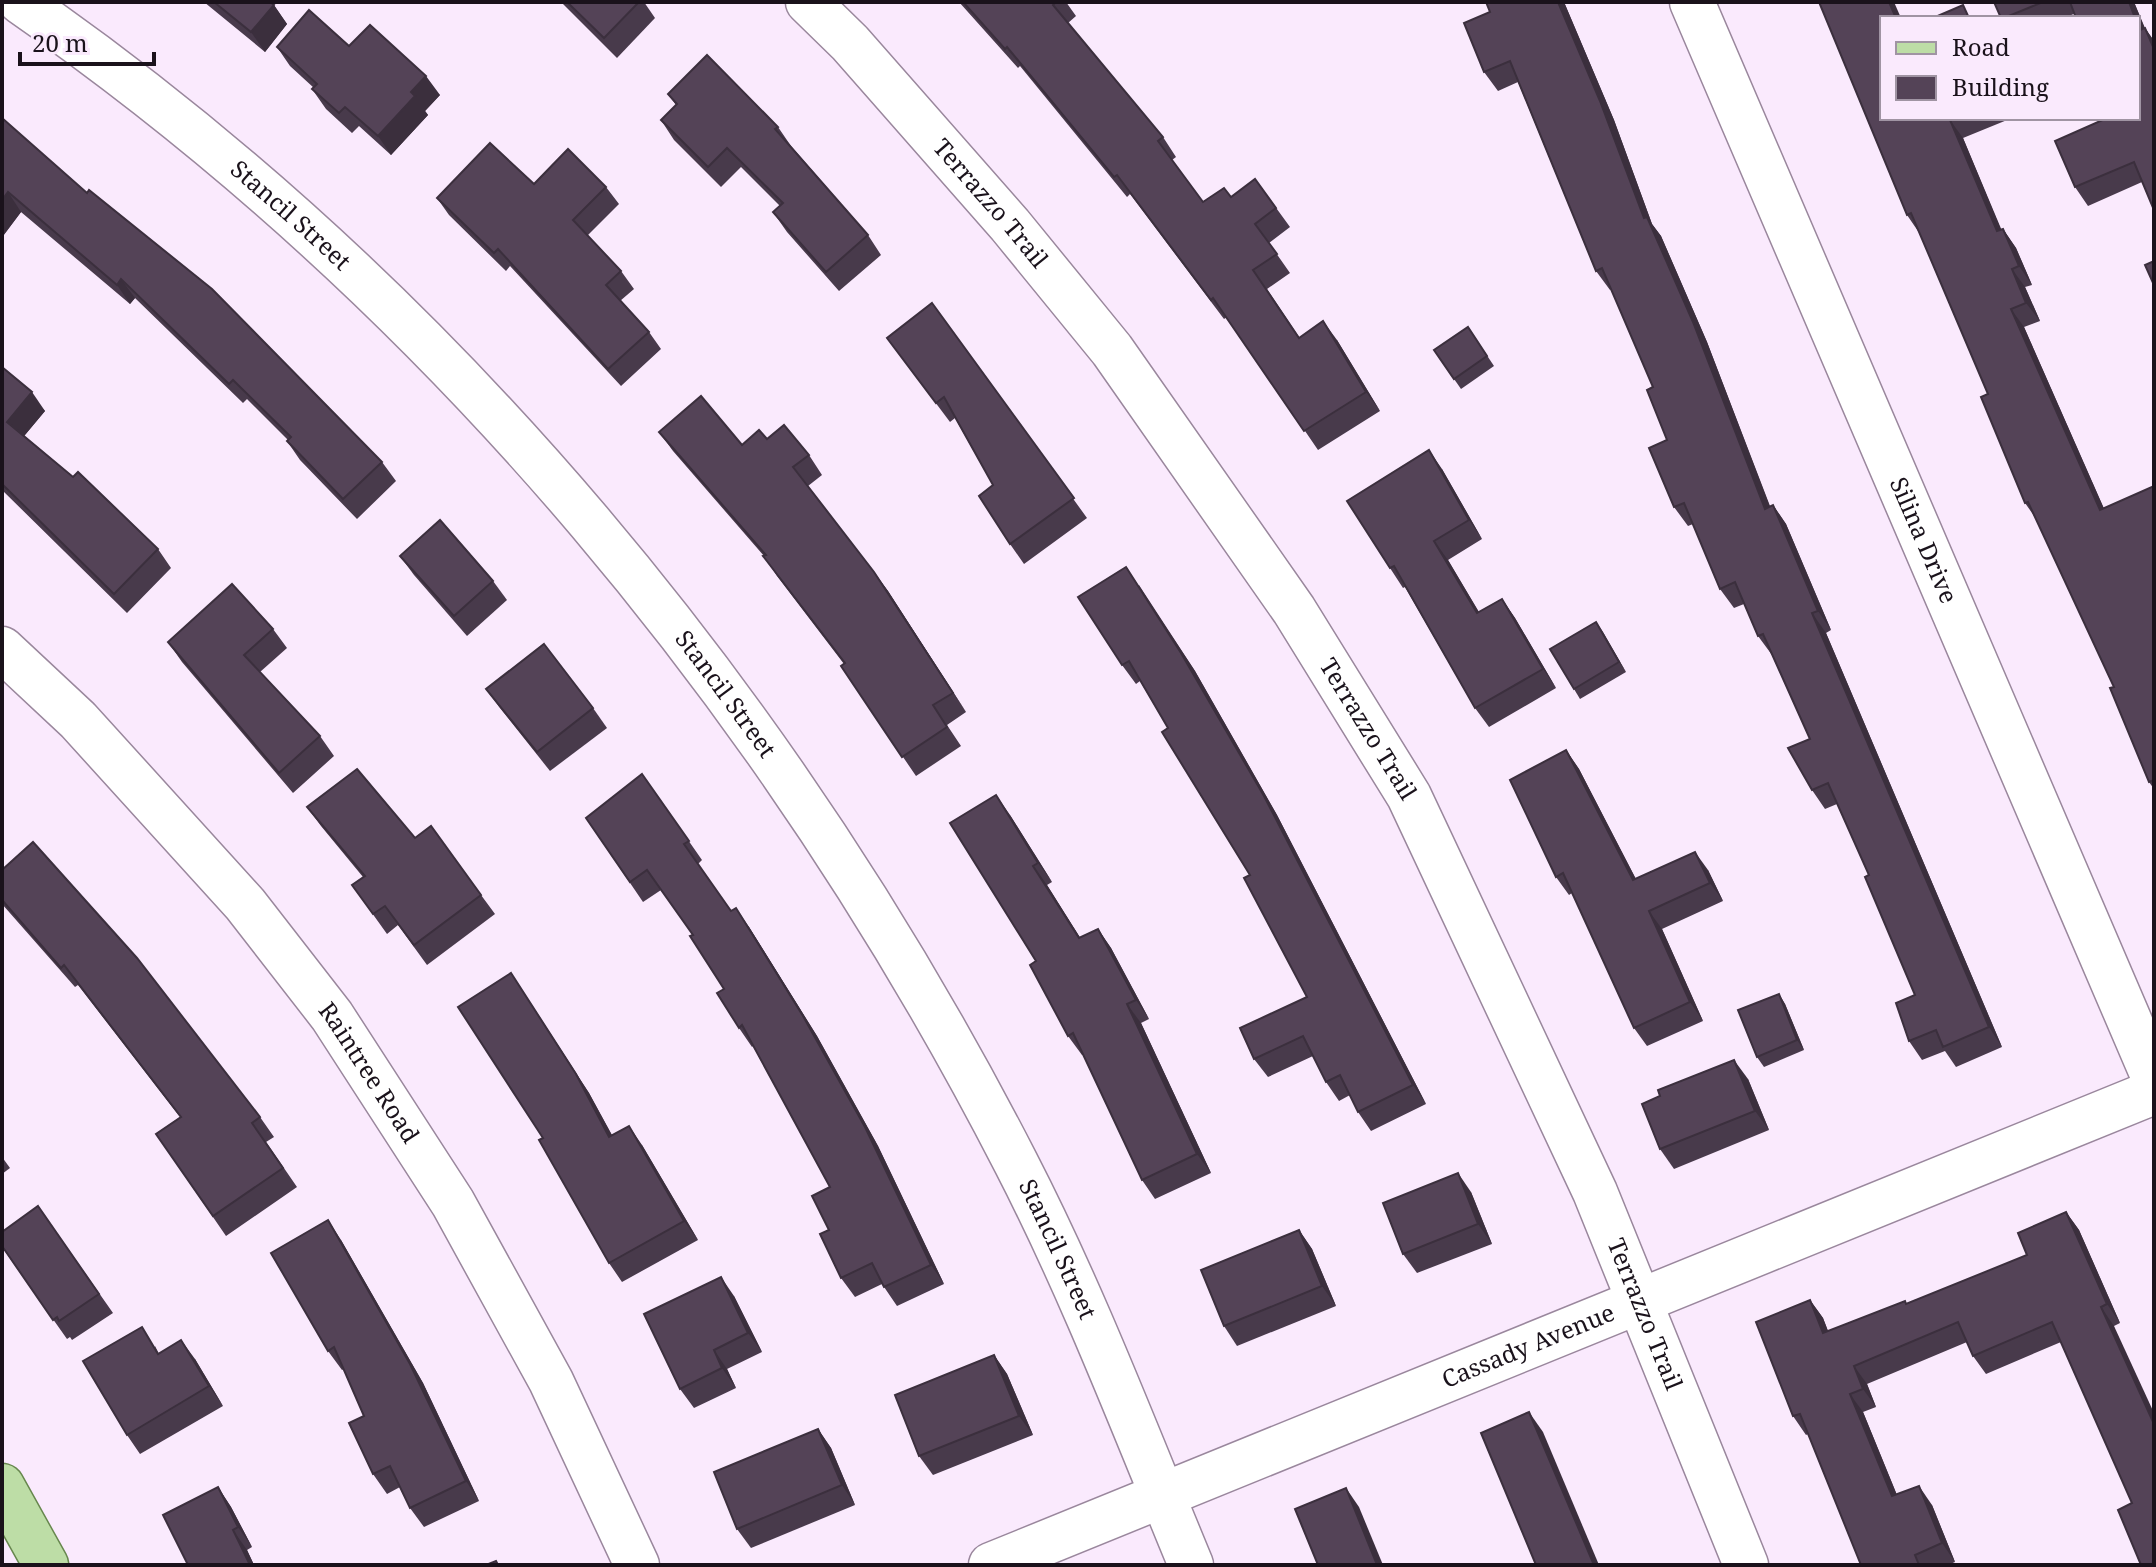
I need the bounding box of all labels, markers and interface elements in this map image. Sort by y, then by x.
scale bar [20,16,154,66]
legend [1880,16,2140,120]
text: 20 m [32,26,88,59]
text: Road [1952,30,2010,63]
text: Building [1952,70,2049,103]
street label: Terrazzo Trail [926,131,1057,275]
street label: Stancil Street [224,152,359,277]
street label: Silina Drive [1883,472,1966,608]
street label: Stancil Street [668,623,784,764]
street label: Terrazzo Trail [1313,651,1426,806]
street label: Raintree Road [312,994,428,1149]
street label: Stancil Street [1012,1173,1105,1324]
street label: Terrazzo Trail [1600,1233,1692,1395]
street label: Cassady Avenue [1436,1295,1619,1395]

